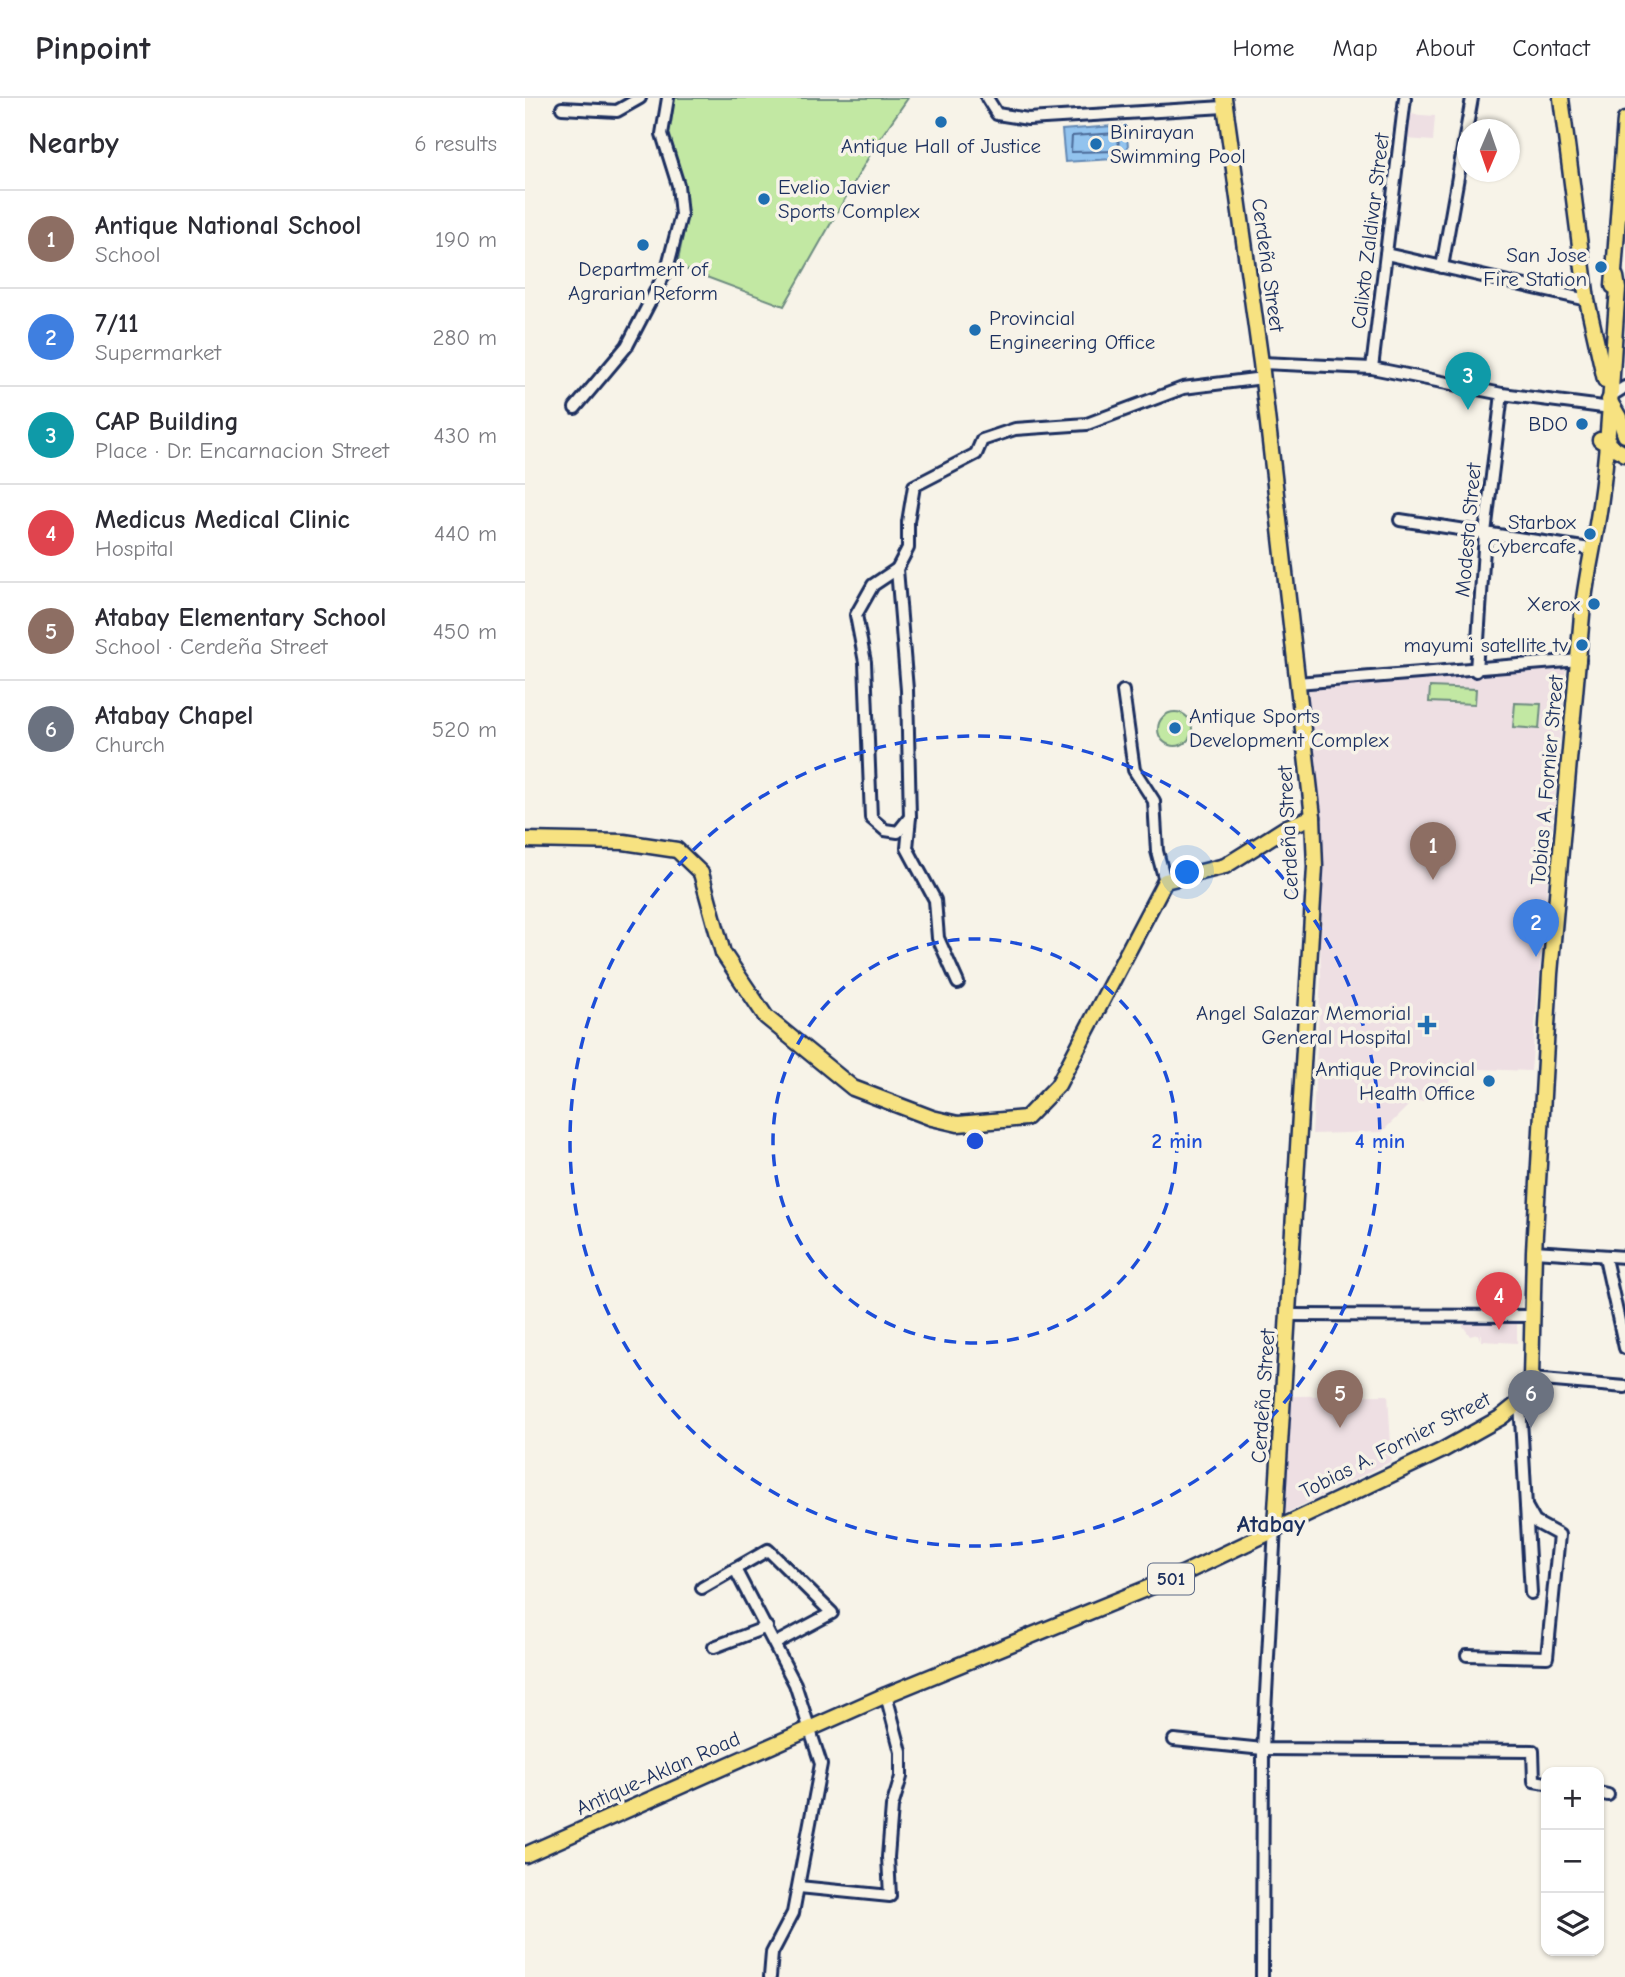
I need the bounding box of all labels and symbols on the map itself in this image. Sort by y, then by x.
marker: Antique Hall of Justice [933,114,949,130]
north arrow [1457,119,1520,182]
place label: Binirayan Swimming Pool [1110,120,1246,168]
street label: Calixto Zaldivar Street [1346,131,1394,330]
place label: Antique Hall of Justice [841,134,1041,158]
marker: Binirayan Swimming Pool [1088,136,1104,152]
place label: Evelio Javier Sports Complex [778,175,920,223]
marker: Evelio Javier Sports Complex [756,191,772,207]
street label: Cerdeña Street [1247,197,1289,334]
marker: Department of Agrarian Reform [635,237,651,253]
place label: San Jose Fire Station [1483,243,1587,291]
place label: Department of Agrarian Reform [568,257,718,305]
marker: San Jose Fire Station [1593,259,1609,275]
place label: Provincial Engineering Office [989,306,1155,354]
marker: Provincial Engineering Office [967,322,983,338]
pin: 3 [1445,352,1491,410]
place label: BDO [1528,412,1568,436]
marker: BDO [1574,416,1590,432]
street label: Modesta Street [1450,461,1486,598]
place label: Starbox Cybercafe [1487,510,1576,558]
marker: Starbox Cybercafe [1582,526,1598,542]
place label: Xerox [1527,592,1580,616]
marker: Xerox [1586,596,1602,612]
place label: mayumi satellite tv [1403,633,1568,657]
marker: mayumi satellite tv [1574,637,1590,653]
street label: Tobias A. Fornier Street [1526,673,1568,886]
place label: Antique Sports Development Complex [1189,704,1389,752]
marker: Antique Sports Development Complex [1167,720,1183,736]
street label: Cerdeña Street [1272,764,1304,901]
pin: 1 [1410,822,1456,880]
your location [1170,855,1204,889]
pin: 2 [1513,899,1559,957]
place label: Angel Salazar Memorial General Hospital [1196,1001,1411,1049]
marker: Angel Salazar Memorial General Hospital [1417,1015,1437,1035]
place label: Antique Provincial Health Office [1315,1057,1475,1105]
marker: Antique Provincial Health Office [1481,1073,1497,1089]
centre of rings [963,1129,987,1153]
text: 2 min [1151,1129,1203,1153]
text: 4 min [1355,1129,1405,1153]
pin: 4 [1476,1272,1522,1330]
street label: Cerdeña Street [1246,1327,1280,1464]
pin: 5 [1317,1370,1363,1428]
pin: 6 [1508,1370,1554,1428]
street label: Tobias A. Fornier Street [1296,1386,1495,1503]
district label: Atabay [1237,1510,1305,1538]
road number: 501 [1148,1564,1194,1595]
street label: Antique-Aklan Road [572,1726,744,1820]

